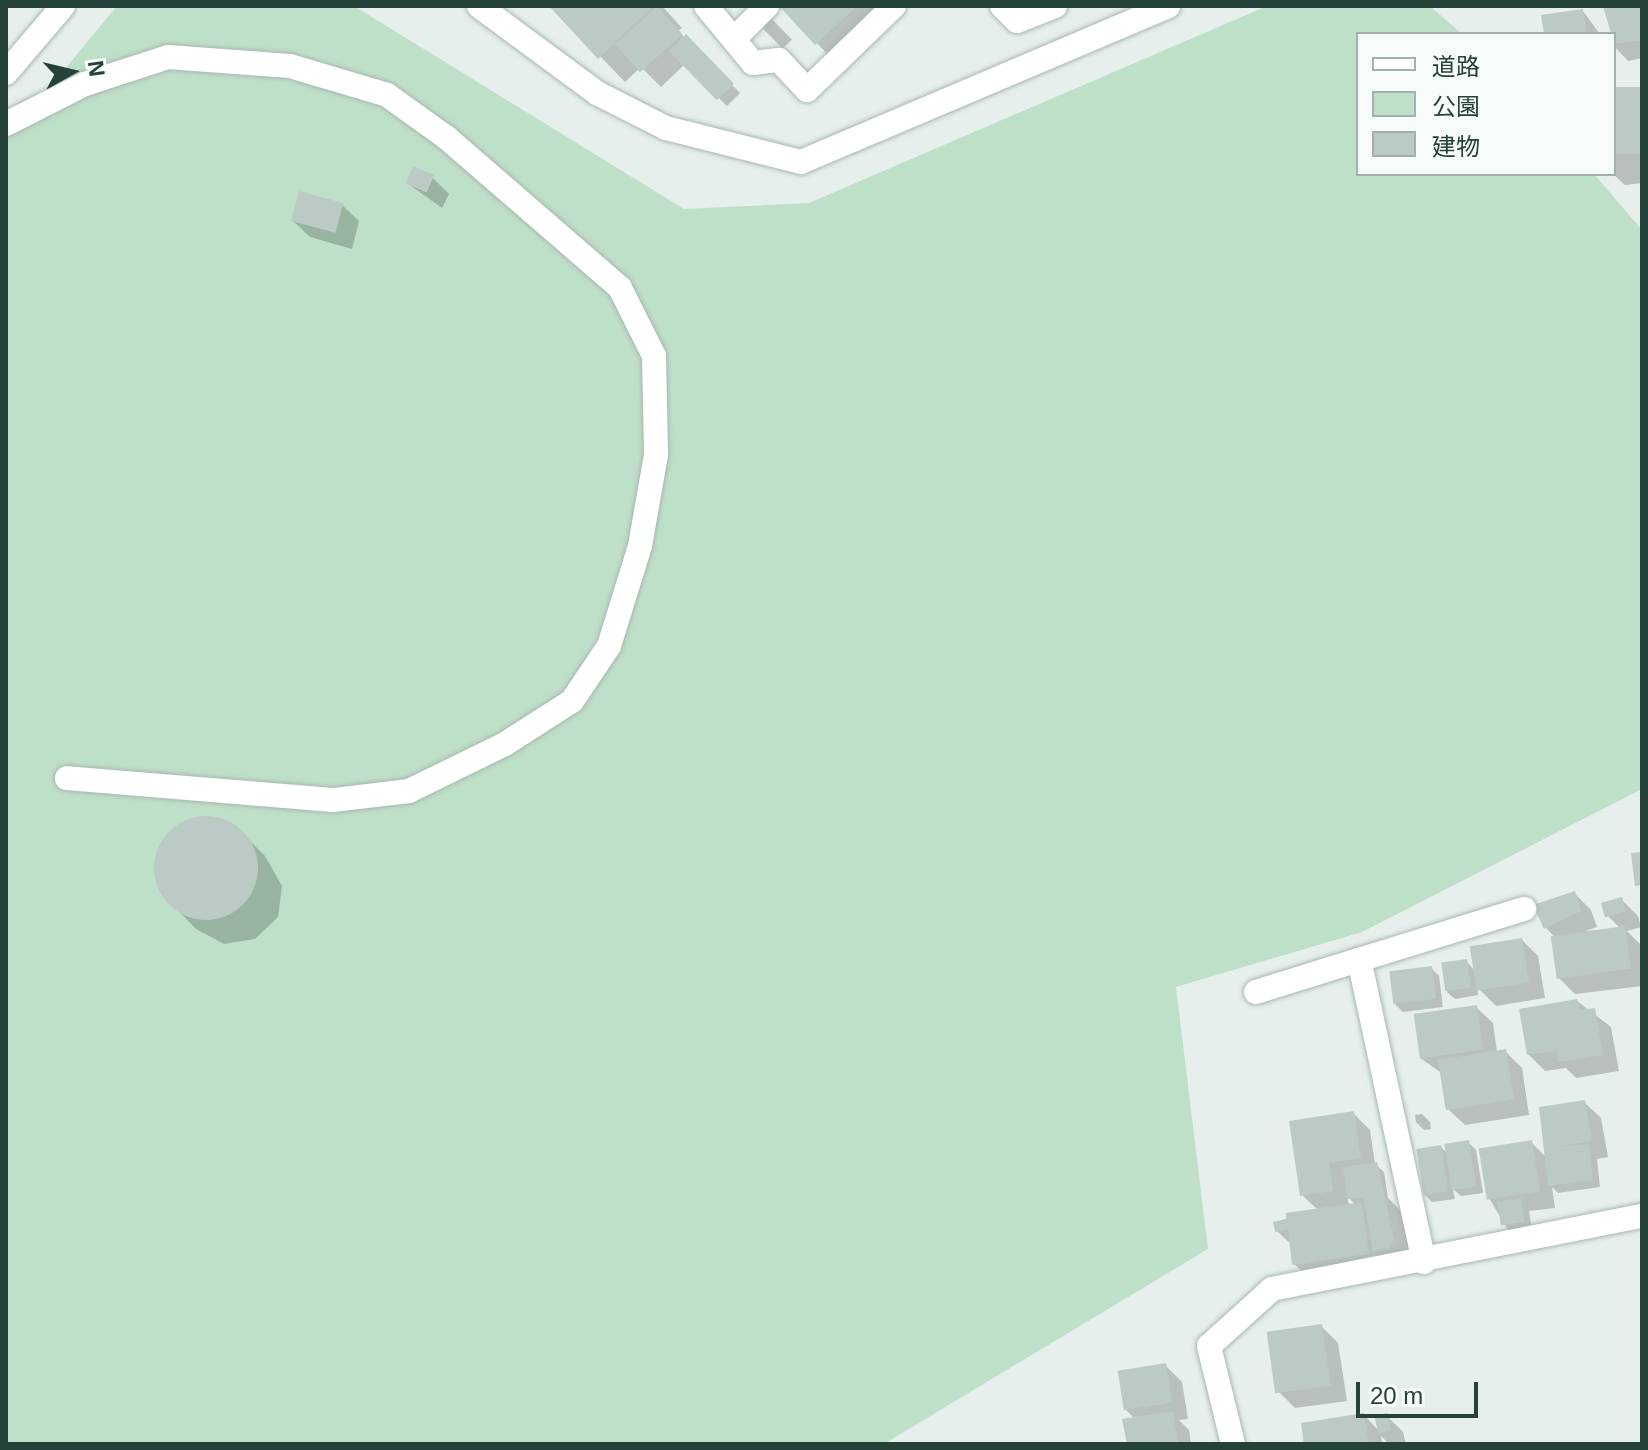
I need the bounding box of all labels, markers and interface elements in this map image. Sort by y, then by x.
north arrow [32,32,112,112]
legend [1356,32,1616,176]
text: 道路 [1432,53,1480,80]
text: N [83,59,110,78]
text: 公園 [1432,93,1480,120]
text: 建物 [1432,133,1480,160]
scale bar [1360,1366,1482,1416]
text: 20 m [1370,1382,1423,1409]

